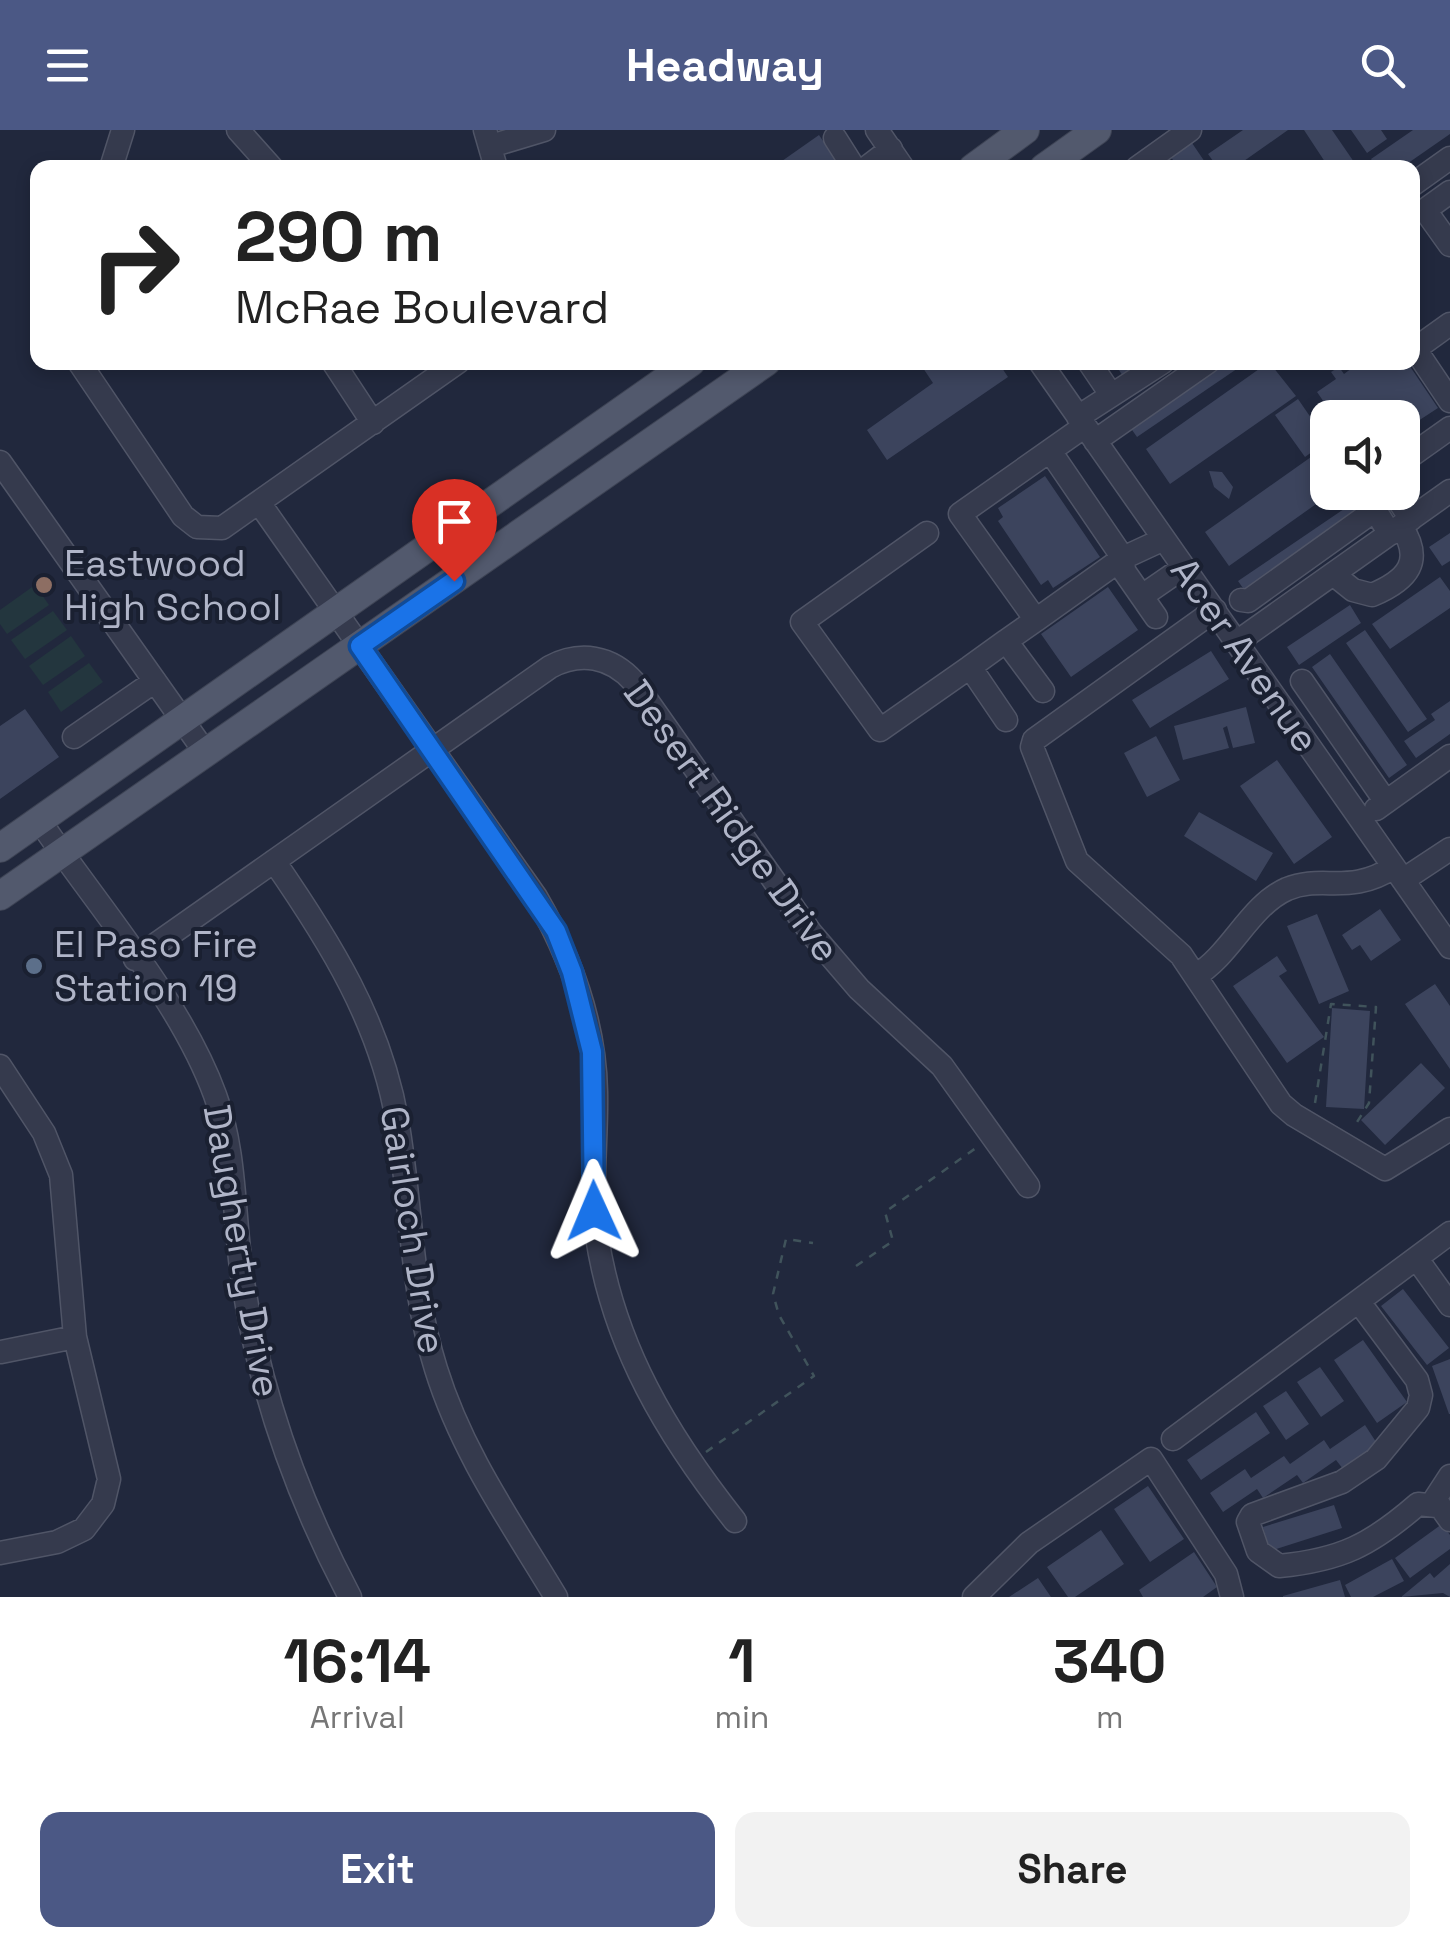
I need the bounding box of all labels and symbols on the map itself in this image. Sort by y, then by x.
pin [412,479,497,582]
place label: Eastwood High School [64,539,281,631]
street label: Acer Avenue [1160,548,1330,762]
marker: Eastwood High School [33,574,55,596]
street label: Desert Ridge Drive [613,670,851,972]
place label: El Paso Fire Station 19 [54,920,258,1012]
marker: El Paso Fire Station 19 [23,955,45,977]
street label: Daugherty Drive [193,1101,291,1401]
street label: Gairloch Drive [370,1103,456,1357]
position arrow [542,1159,646,1263]

